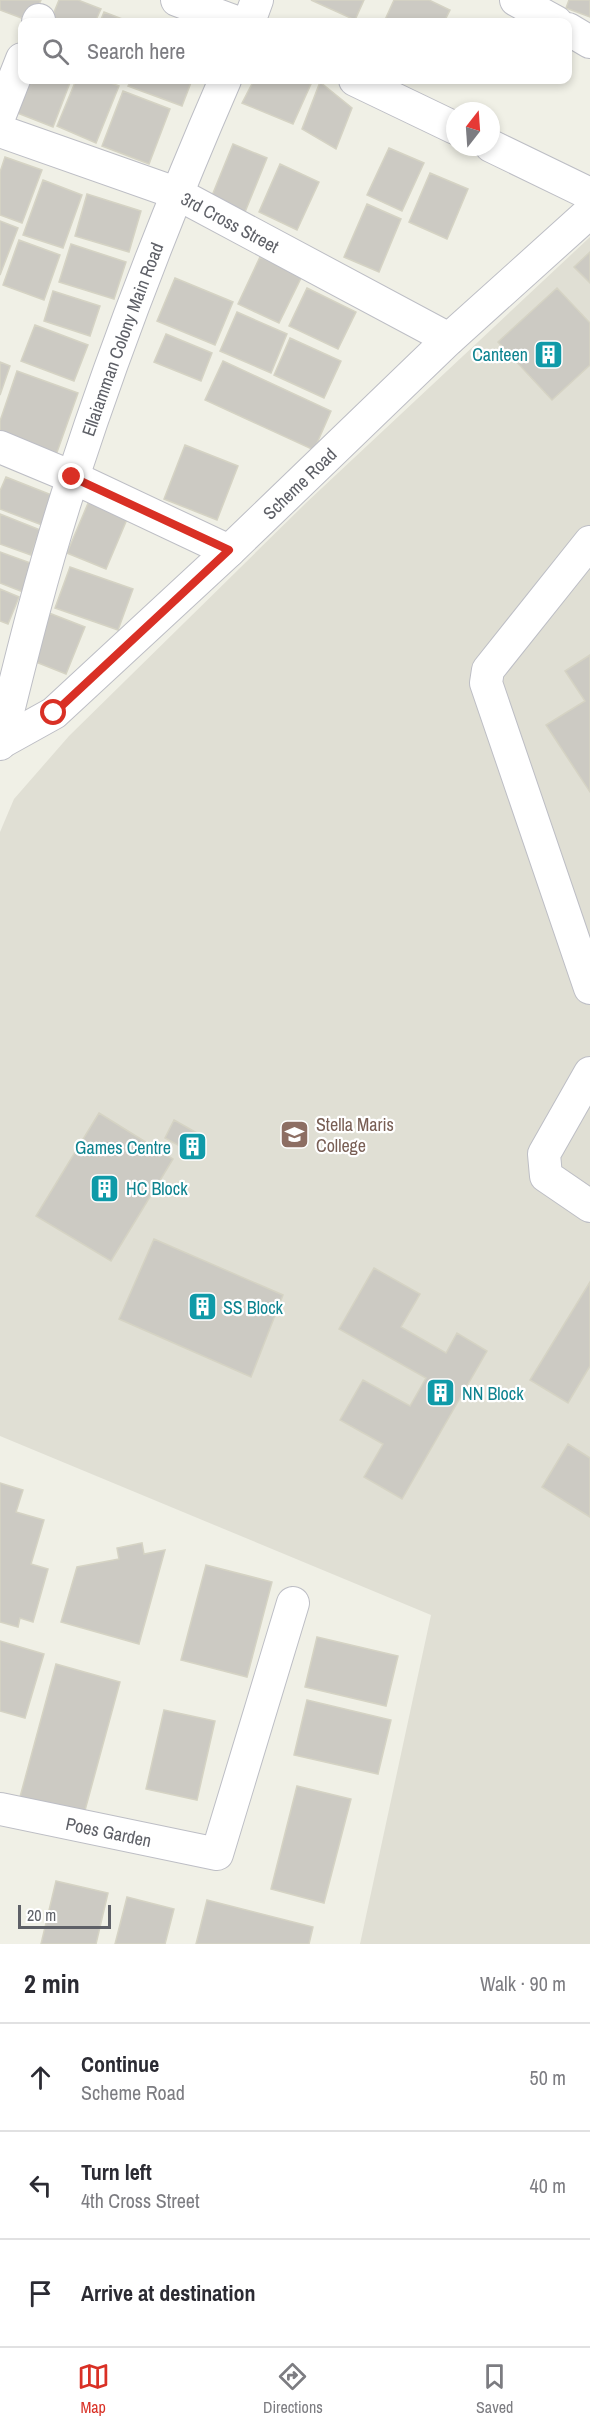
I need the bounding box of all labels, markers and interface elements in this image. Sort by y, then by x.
search box [18,18,572,84]
icon: search [39,35,72,68]
text: Search here [87,36,185,66]
north arrow [446,102,500,156]
street label: 3rd Cross Street [177,186,283,258]
street label: Ellaiamman Colony Main Road [75,239,169,439]
building icon: Canteen [533,338,565,370]
place label: Canteen [472,342,528,367]
street label: Scheme Road [257,442,342,525]
route end [58,463,84,489]
route start [40,699,66,725]
place label: Stella Maris College [316,1112,394,1158]
school or university icon: Stella Maris College [279,1118,311,1150]
building icon: Games Centre [176,1131,208,1163]
place label: Games Centre [75,1135,171,1160]
building icon: HC Block [89,1172,121,1204]
place label: HC Block [126,1176,188,1201]
building icon: SS Block [186,1291,218,1323]
place label: SS Block [223,1295,284,1320]
building icon: NN Block [425,1377,457,1409]
place label: NN Block [462,1381,524,1406]
street label: Poes Garden [64,1810,154,1853]
scale bar [18,1902,111,1930]
text: 20 m [27,1904,56,1926]
text: 2 min [24,1966,80,2001]
text: Walk · 90 m [480,1970,566,1997]
text: Continue [81,2049,159,2079]
icon: ahead [24,2061,57,2094]
text: 50 m [530,2064,566,2091]
text: Scheme Road [81,2079,185,2106]
text: Turn left [81,2157,152,2187]
icon: left [24,2169,57,2202]
text: 40 m [530,2172,566,2199]
text: 4th Cross Street [81,2187,200,2214]
icon: arrive [24,2277,57,2310]
text: Arrive at destination [81,2278,255,2308]
tab: Map [77,2360,110,2418]
tab: Directions [263,2360,323,2418]
tab: Saved [476,2360,513,2418]

